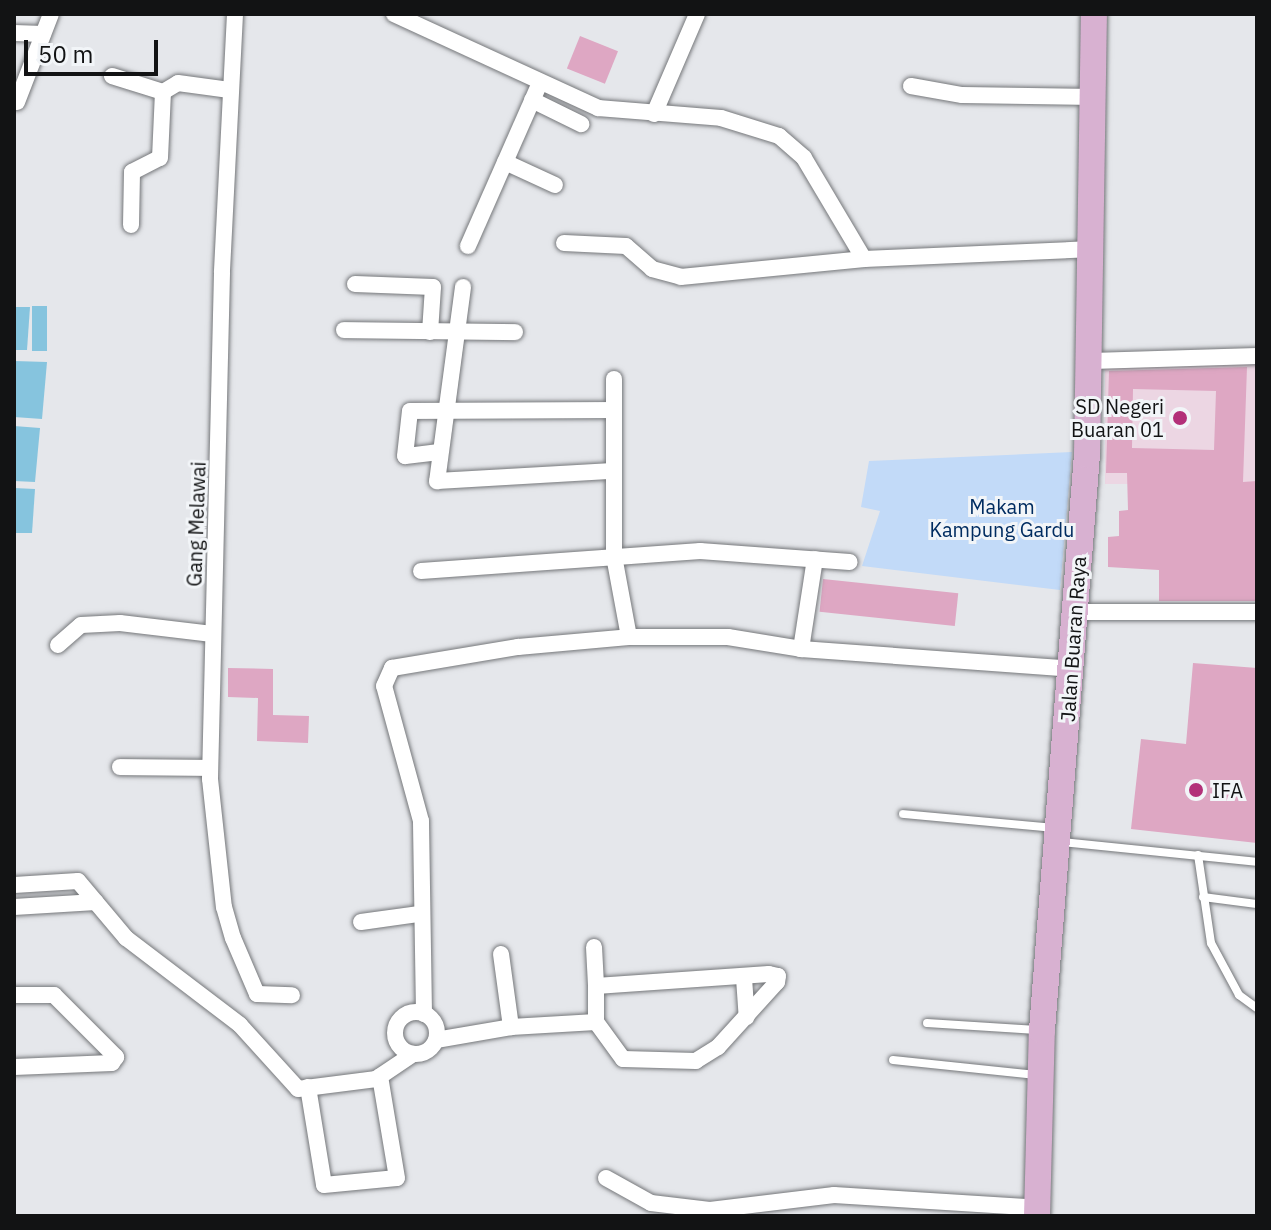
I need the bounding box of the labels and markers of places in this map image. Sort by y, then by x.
place label: SD Negeri Buaran 01 [1071,394,1164,441]
marker: SD Negeri Buaran 01 [1171,409,1189,427]
place label: IFA [1212,778,1243,802]
marker: IFA [1187,781,1205,799]

